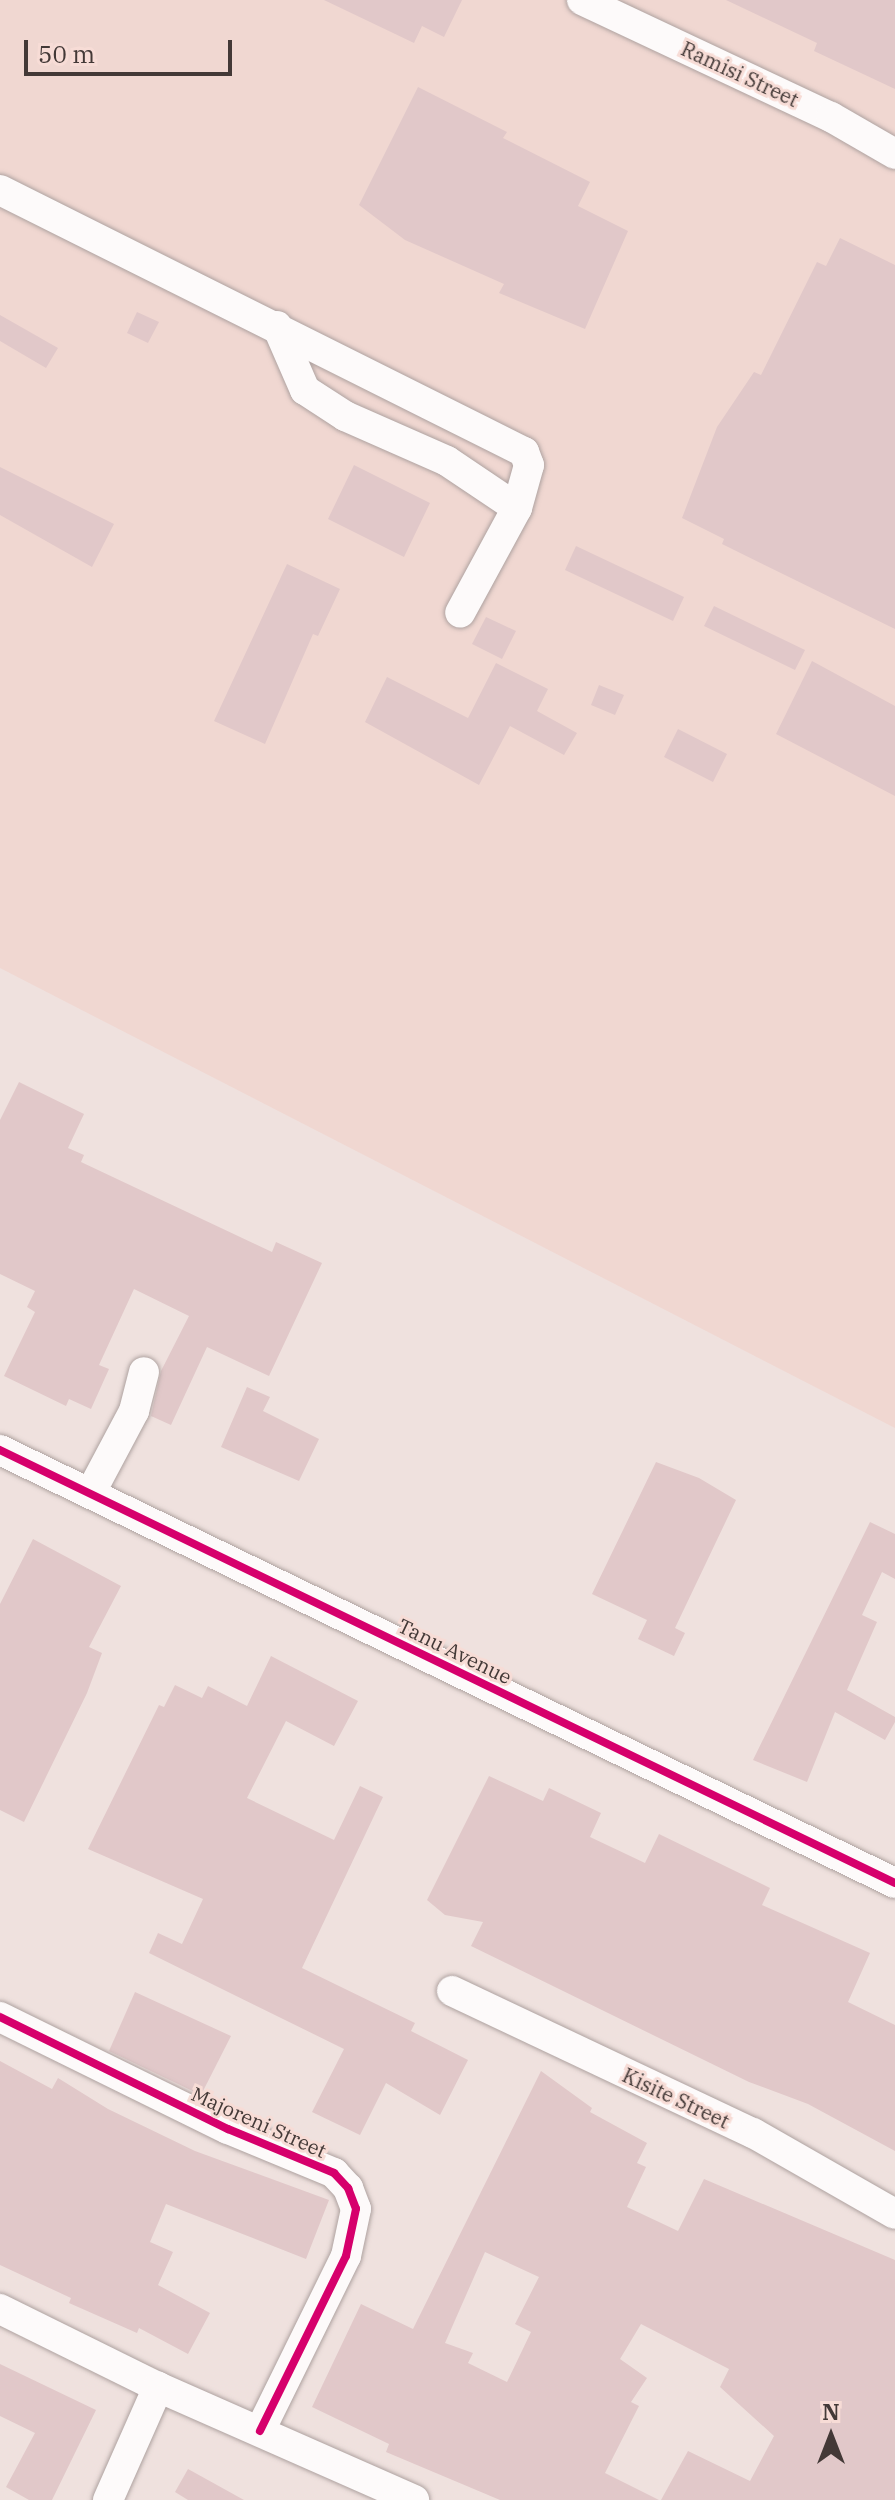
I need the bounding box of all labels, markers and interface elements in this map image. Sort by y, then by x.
scale bar [28,24,236,74]
street label: Ramisi Street [678,36,802,112]
text: 50 m [38,38,95,70]
street label: Tanu Avenue [394,1613,516,1689]
street label: Kisite Street [619,2063,733,2133]
street label: Majoreni Street [188,2082,330,2162]
north arrow [791,2396,871,2476]
text: N [822,2397,840,2426]

